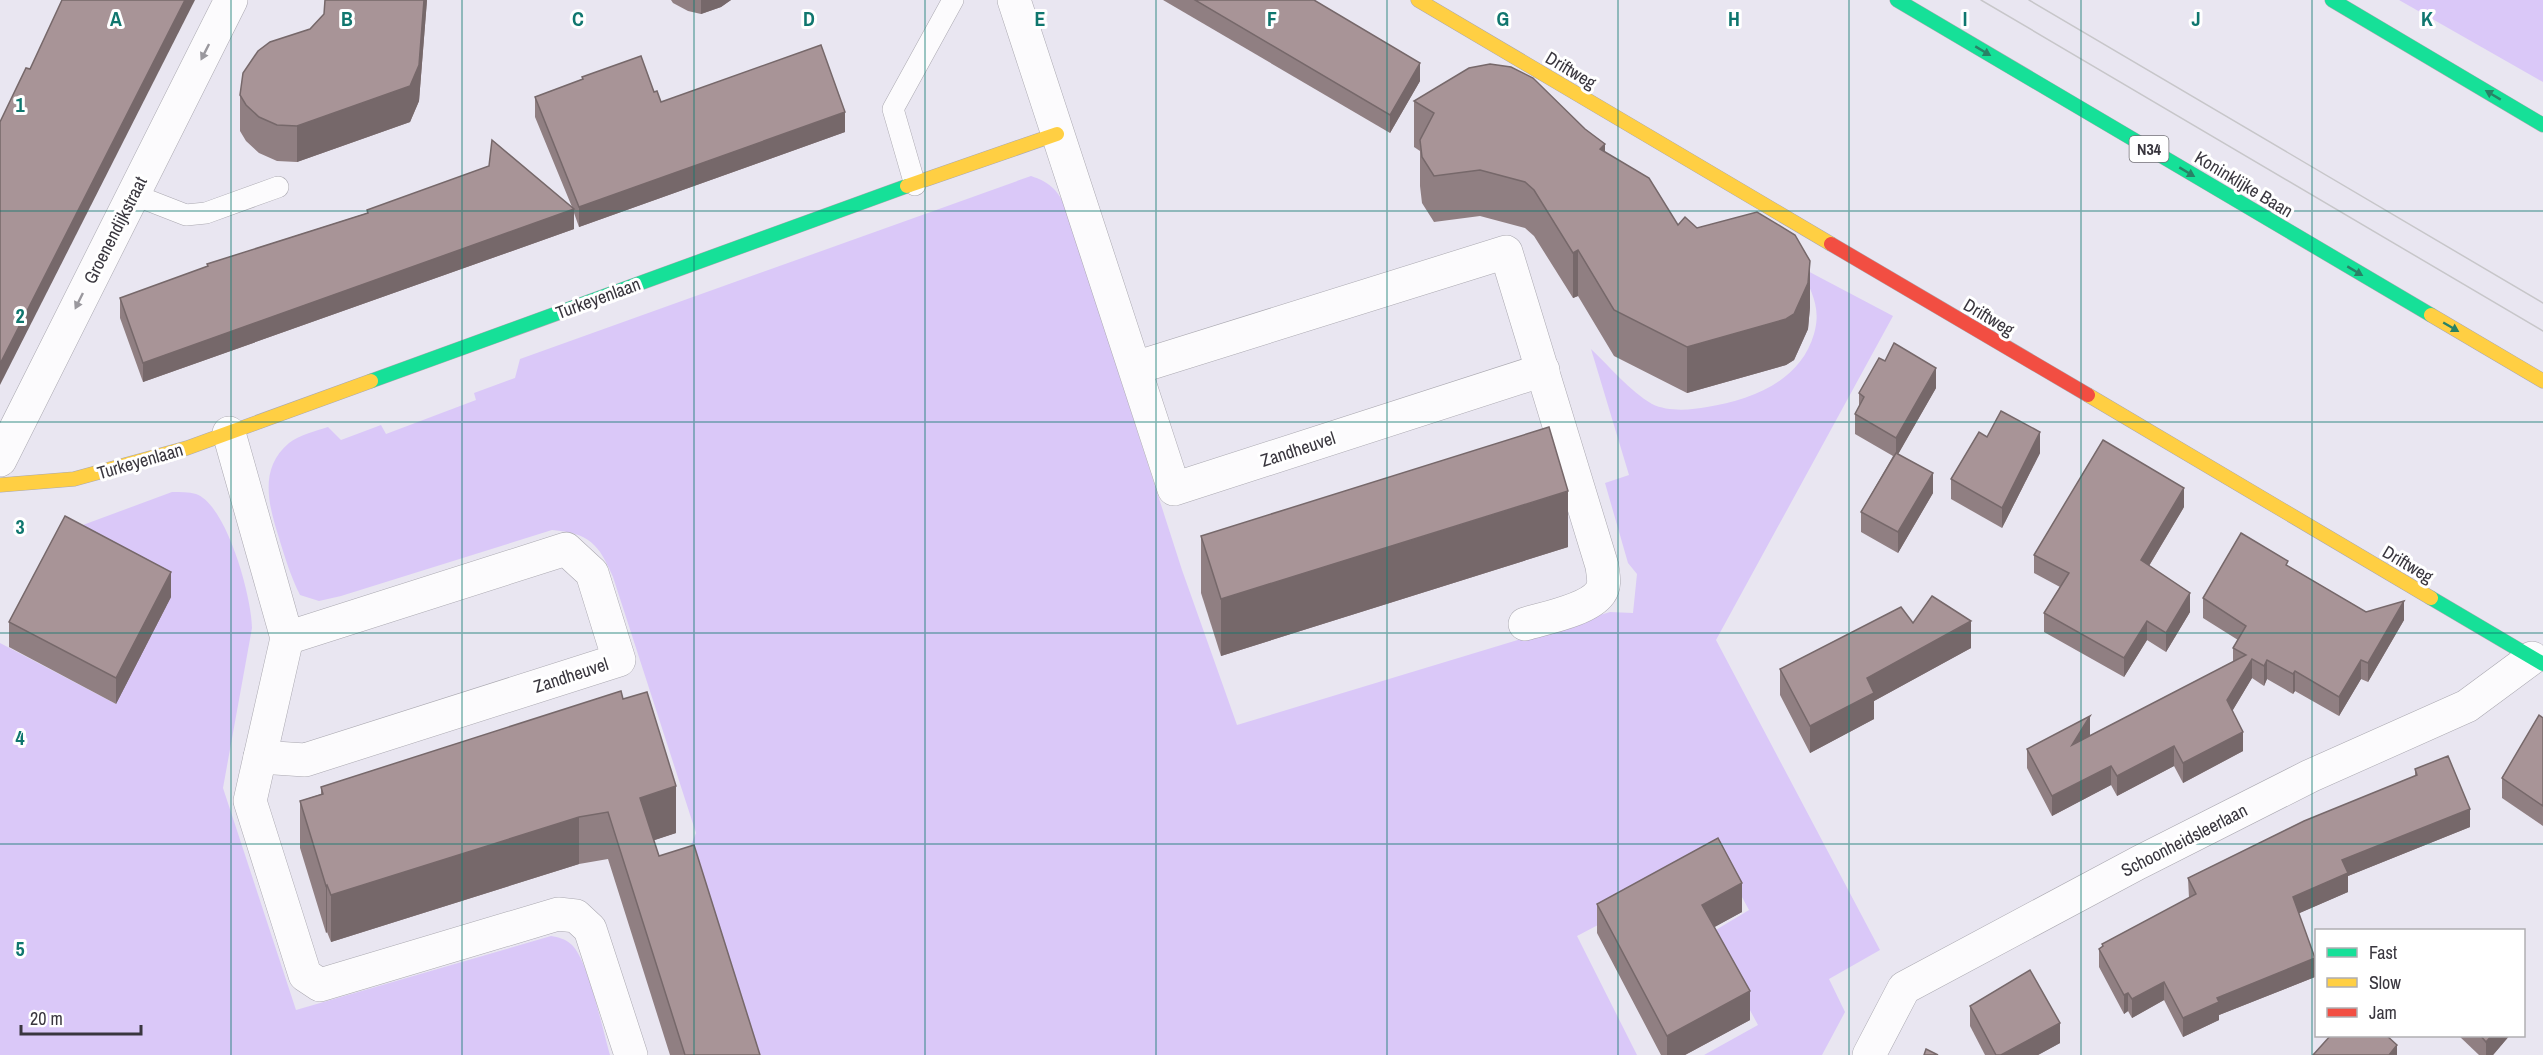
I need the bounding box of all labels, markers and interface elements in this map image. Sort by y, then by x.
text: A [110,5,122,32]
text: B [341,5,353,32]
text: C [572,5,584,32]
text: D [803,5,815,32]
text: E [1035,5,1046,32]
text: F [1267,5,1277,32]
text: G [1497,5,1509,32]
text: H [1728,5,1740,32]
text: I [1963,5,1967,32]
text: J [2191,5,2201,32]
text: K [2421,5,2433,32]
one-way arrow [200,44,210,61]
street label: Driftweg [1541,45,1602,95]
one-way arrow [1975,46,1992,56]
one-way arrow [2485,90,2501,101]
text: 1 [15,91,25,118]
road number: N34 [2130,136,2168,162]
street label: Koninklijke Baan [2190,145,2298,223]
one-way arrow [2179,166,2195,177]
street label: Groenendijkstraat [77,172,153,288]
one-way arrow [2347,266,2364,276]
street label: Turkeyenlaan [552,271,644,325]
street label: Driftweg [1959,292,2020,342]
one-way arrow [74,293,84,310]
text: 2 [15,302,25,329]
one-way arrow [2443,322,2460,332]
street label: Zandheuvel [1257,425,1339,473]
street label: Turkeyenlaan [94,437,186,485]
text: 3 [15,513,25,540]
street label: Driftweg [2378,539,2439,589]
street label: Zandheuvel [530,651,612,699]
text: 4 [15,724,25,751]
street label: Schoonheidsleerlaan [2117,797,2251,883]
legend [2315,929,2525,1037]
text: 5 [15,935,25,962]
text: Fast [2369,940,2397,965]
text: Slow [2369,970,2401,995]
scale bar [21,998,141,1036]
text: Jam [2369,1000,2397,1025]
text: 20 m [30,1006,63,1031]

